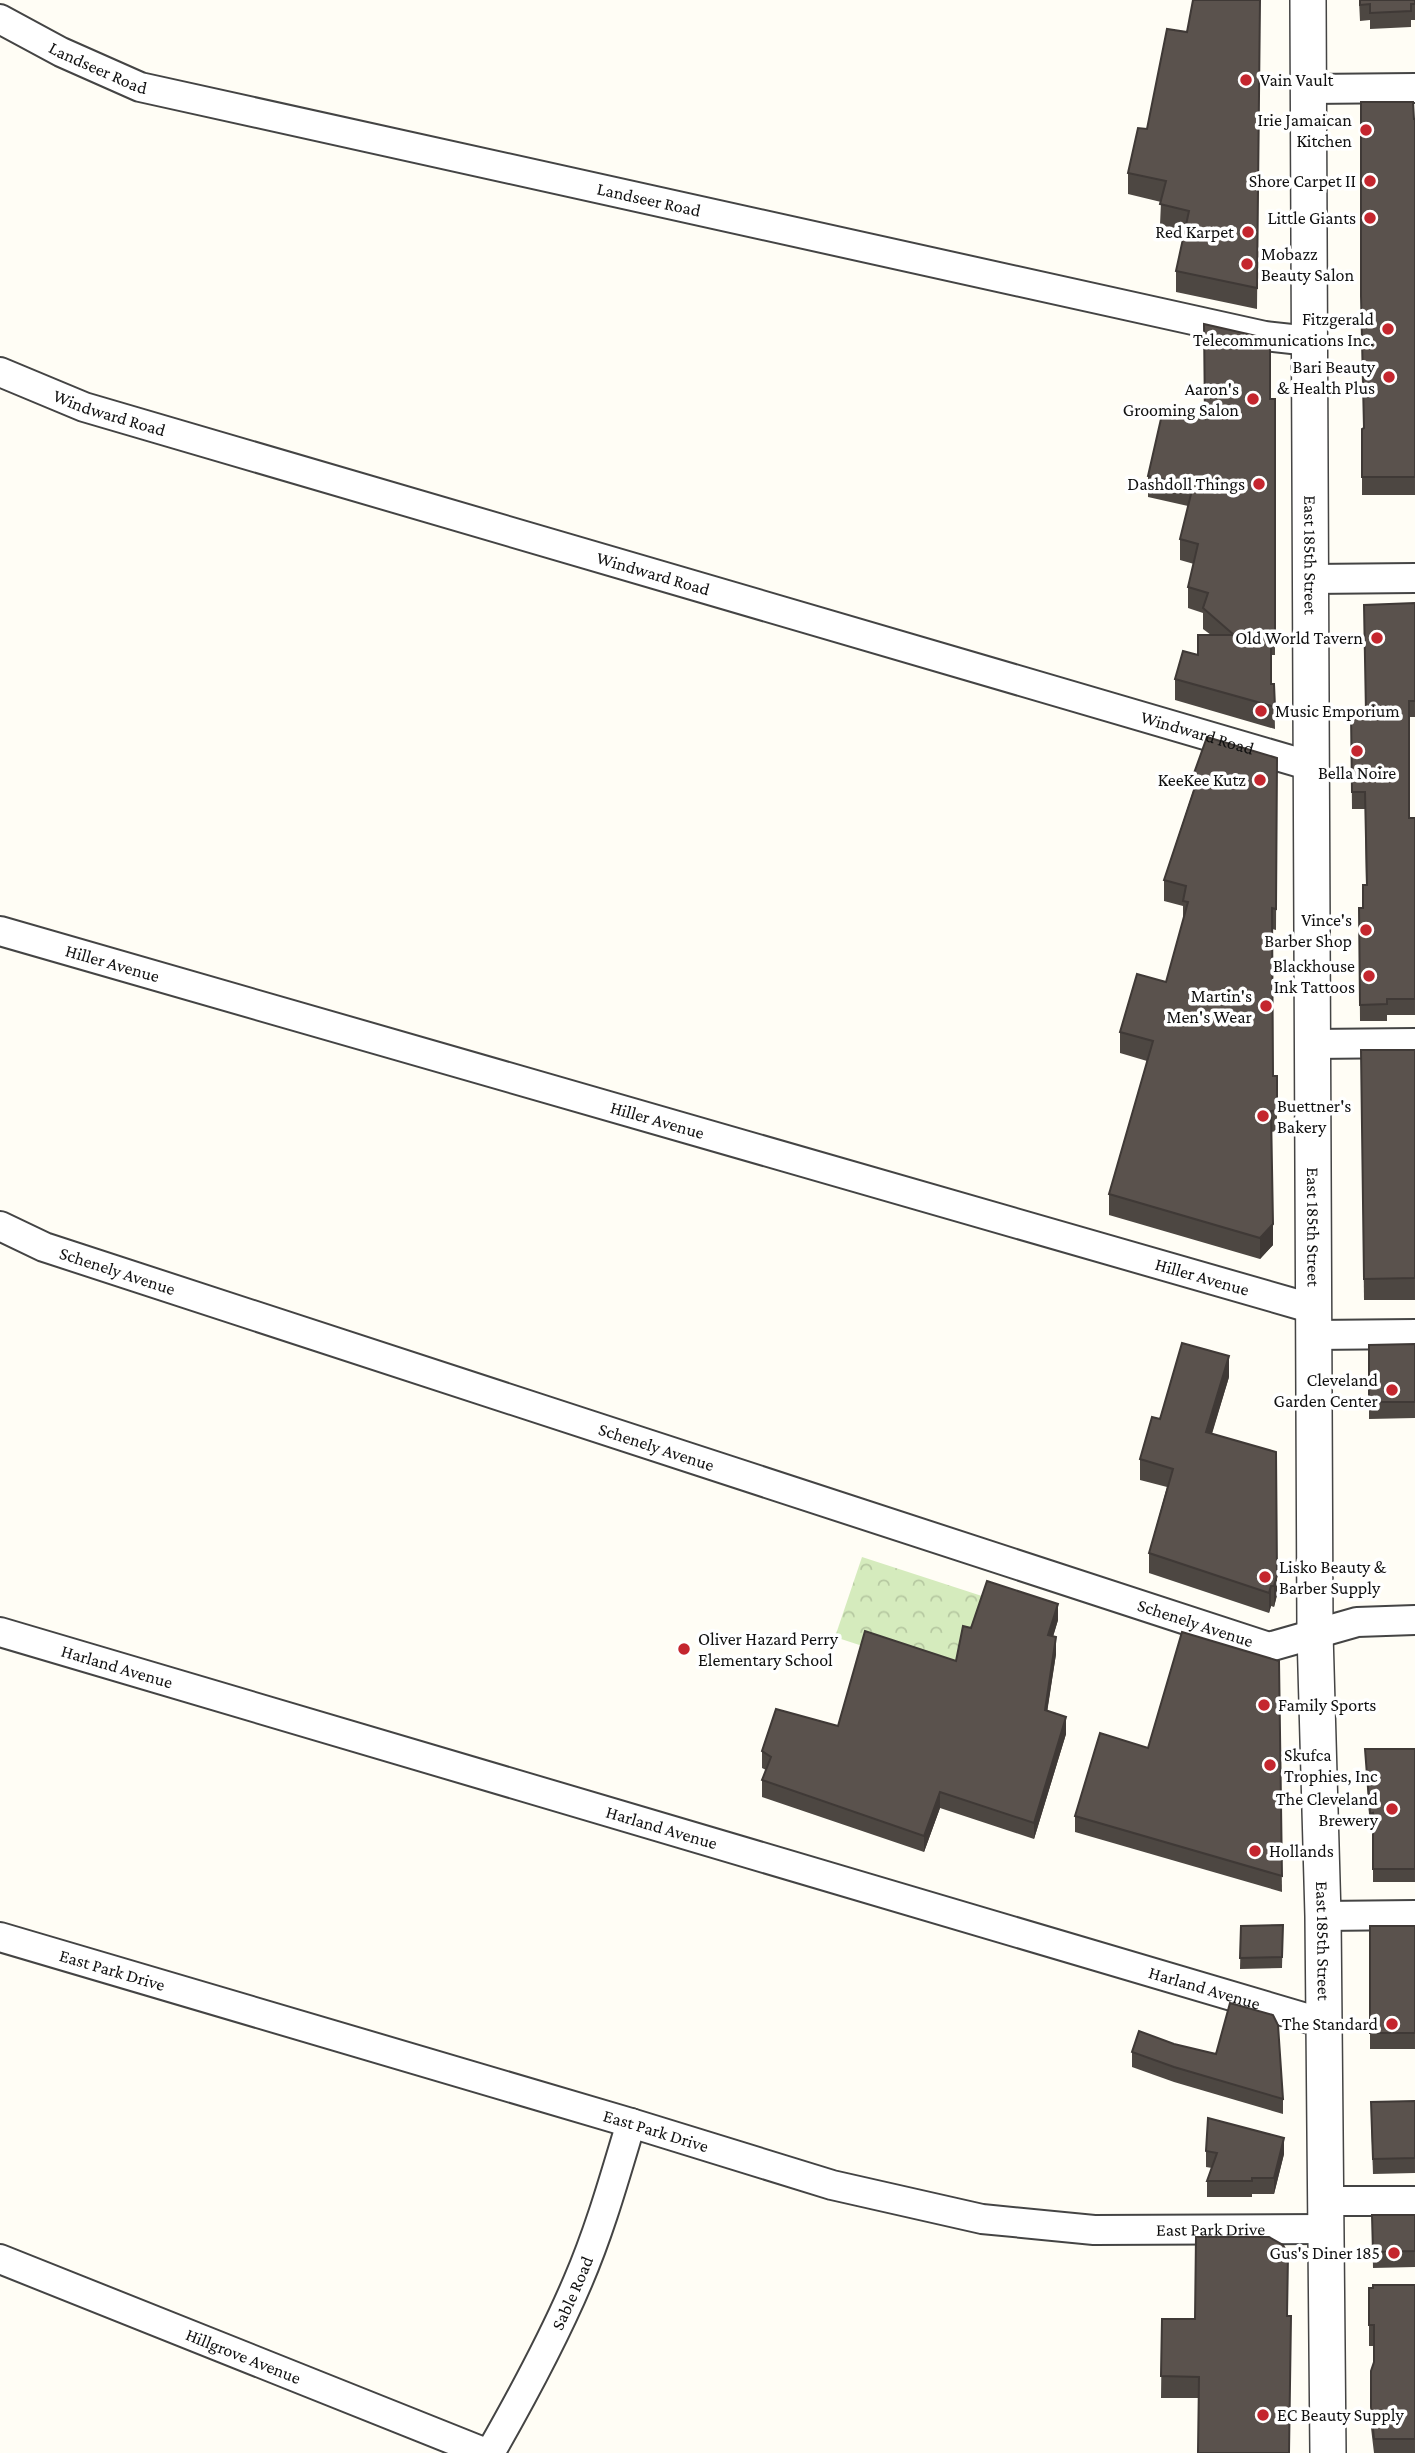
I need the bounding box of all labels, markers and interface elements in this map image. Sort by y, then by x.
street label: Landseer Road [45,37,150,98]
place label: Vain Vault [1260,70,1335,90]
marker: Vain Vault [1238,72,1254,88]
place label: Irie Jamaican Kitchen [1258,110,1352,151]
marker: Irie Jamaican Kitchen [1358,122,1374,138]
place label: Shore Carpet II [1249,171,1356,191]
marker: Shore Carpet II [1362,173,1378,189]
street label: Landseer Road [595,178,703,221]
place label: Little Giants [1267,208,1356,228]
marker: Little Giants [1362,210,1378,226]
place label: Red Karpet [1155,222,1235,242]
marker: Red Karpet [1240,224,1256,240]
place label: Mobazz Beauty Salon [1261,244,1355,285]
marker: Mobazz Beauty Salon [1239,256,1255,272]
place label: Fitzgerald Telecommunications Inc. [1193,309,1375,350]
marker: Fitzgerald Telecommunications Inc. [1380,321,1396,337]
place label: Bari Beauty & Health Plus [1277,357,1376,398]
marker: Bari Beauty & Health Plus [1381,369,1397,385]
place label: Aaron's Grooming Salon [1123,379,1239,420]
street label: Windward Road [50,385,168,440]
marker: Aaron's Grooming Salon [1245,391,1261,407]
place label: Dashdoll Things [1127,474,1245,494]
marker: Dashdoll Things [1251,476,1267,492]
street label: East 185th Street [1300,495,1321,616]
street label: Windward Road [594,547,713,600]
place label: Old World Tavern [1235,628,1363,648]
marker: Old World Tavern [1369,630,1385,646]
place label: Music Emporium [1275,701,1400,721]
marker: Music Emporium [1253,703,1269,719]
street label: Windward Road [1138,707,1257,759]
marker: Bella Noire [1349,743,1365,759]
place label: Bella Noire [1318,763,1396,783]
place label: KeeKee Kutz [1158,770,1246,790]
marker: KeeKee Kutz [1252,772,1268,788]
place label: Vince's Barber Shop [1264,910,1352,951]
marker: Vince's Barber Shop [1358,922,1374,938]
street label: Hiller Avenue [63,940,162,986]
place label: Blackhouse Ink Tattoos [1273,956,1355,997]
marker: Blackhouse Ink Tattoos [1361,968,1377,984]
place label: Martin's Men's Wear [1167,986,1253,1027]
marker: Martin's Men's Wear [1258,998,1274,1014]
place label: Buettner's Bakery [1277,1096,1351,1137]
street label: Hiller Avenue [608,1097,707,1143]
marker: Buettner's Bakery [1255,1108,1271,1124]
street label: East 185th Street [1303,1167,1324,1288]
street label: Schenely Avenue [57,1243,178,1299]
street label: Hiller Avenue [1153,1254,1252,1300]
place label: Cleveland Garden Center [1274,1370,1379,1411]
marker: Cleveland Garden Center [1384,1382,1400,1398]
street label: Schenely Avenue [596,1419,717,1475]
place label: Lisko Beauty & Barber Supply [1279,1557,1387,1598]
marker: Lisko Beauty & Barber Supply [1257,1569,1273,1585]
street label: Schenely Avenue [1135,1595,1256,1651]
place label: Oliver Hazard Perry Elementary School [698,1629,839,1670]
street label: Harland Avenue [59,1641,175,1692]
marker: Oliver Hazard Perry Elementary School [676,1641,692,1657]
place label: Family Sports [1278,1695,1376,1715]
marker: Family Sports [1256,1697,1272,1713]
place label: Skufca Trophies, Inc [1284,1745,1378,1786]
marker: Skufca Trophies, Inc [1262,1757,1278,1773]
place label: The Cleveland Brewery [1276,1789,1379,1830]
marker: The Cleveland Brewery [1384,1801,1400,1817]
street label: Harland Avenue [604,1802,720,1853]
place label: Hollands [1269,1841,1334,1861]
marker: Hollands [1247,1843,1263,1859]
street label: East 185th Street [1312,1881,1334,2002]
street label: East Park Drive [57,1945,167,1995]
street label: Harland Avenue [1146,1962,1263,2014]
place label: The Standard [1282,2014,1379,2034]
marker: The Standard [1384,2016,1400,2032]
street label: East Park Drive [601,2105,711,2156]
street label: East Park Drive [1156,2219,1265,2240]
place label: Gus's Diner 185 [1270,2243,1380,2263]
marker: Gus's Diner 185 [1386,2245,1402,2261]
street label: Sable Road [547,2253,597,2333]
street label: Hillgrove Avenue [183,2324,304,2388]
place label: EC Beauty Supply [1277,2405,1404,2425]
marker: EC Beauty Supply [1255,2407,1271,2423]

